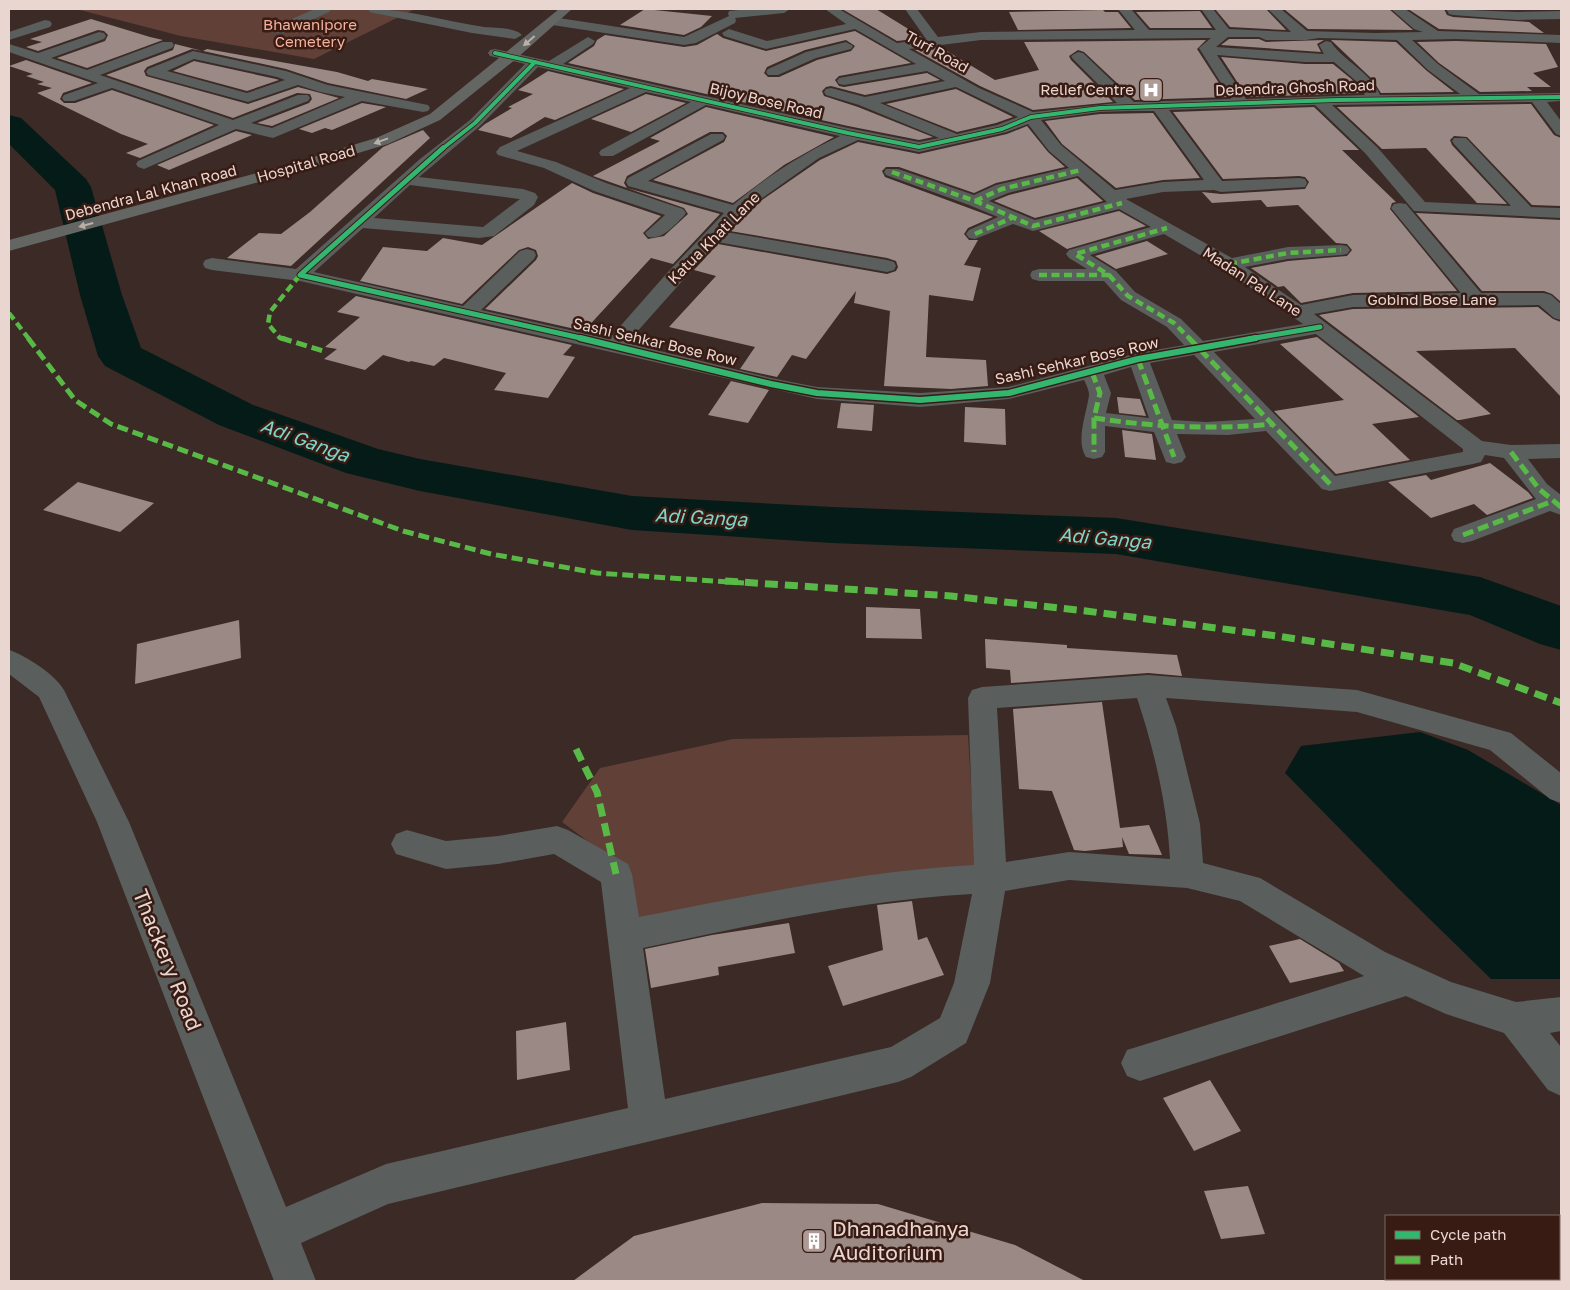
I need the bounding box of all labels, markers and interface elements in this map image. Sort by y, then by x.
park label: Bhawanipore Cemetery [263,15,357,50]
street label: Turf Road [903,26,972,76]
one-way arrow [523,35,536,46]
street label: Debendra Ghosh Road [1215,75,1375,99]
hospital icon: Relief Centre [1138,77,1164,103]
street label: Bijoy Bose Road [708,78,824,122]
place label: Relief Centre [1040,80,1134,98]
one-way arrow [374,138,389,145]
street label: Hospital Road [255,140,357,186]
street label: Debendra Lal Khan Road [63,160,239,224]
street label: Katua Khati Lane [664,187,763,287]
one-way arrow [78,221,93,229]
street label: Madan Pal Lane [1200,243,1305,320]
street label: Gobind Bose Lane [1367,290,1497,308]
street label: Sashi Sehkar Bose Row [572,313,739,369]
street label: Sashi Sehkar Bose Row [993,332,1160,388]
water label: Adi Ganga [258,413,354,467]
water label: Adi Ganga [654,503,749,530]
water label: Adi Ganga [1058,522,1153,553]
street label: Thackery Road [128,885,208,1034]
place label: Dhanadhanya Auditorium [832,1215,969,1265]
legend [1385,1215,1560,1280]
text: Cycle path [1430,1225,1506,1243]
building icon: Dhanadhanya Auditorium [801,1228,827,1254]
text: Path [1430,1250,1463,1268]

